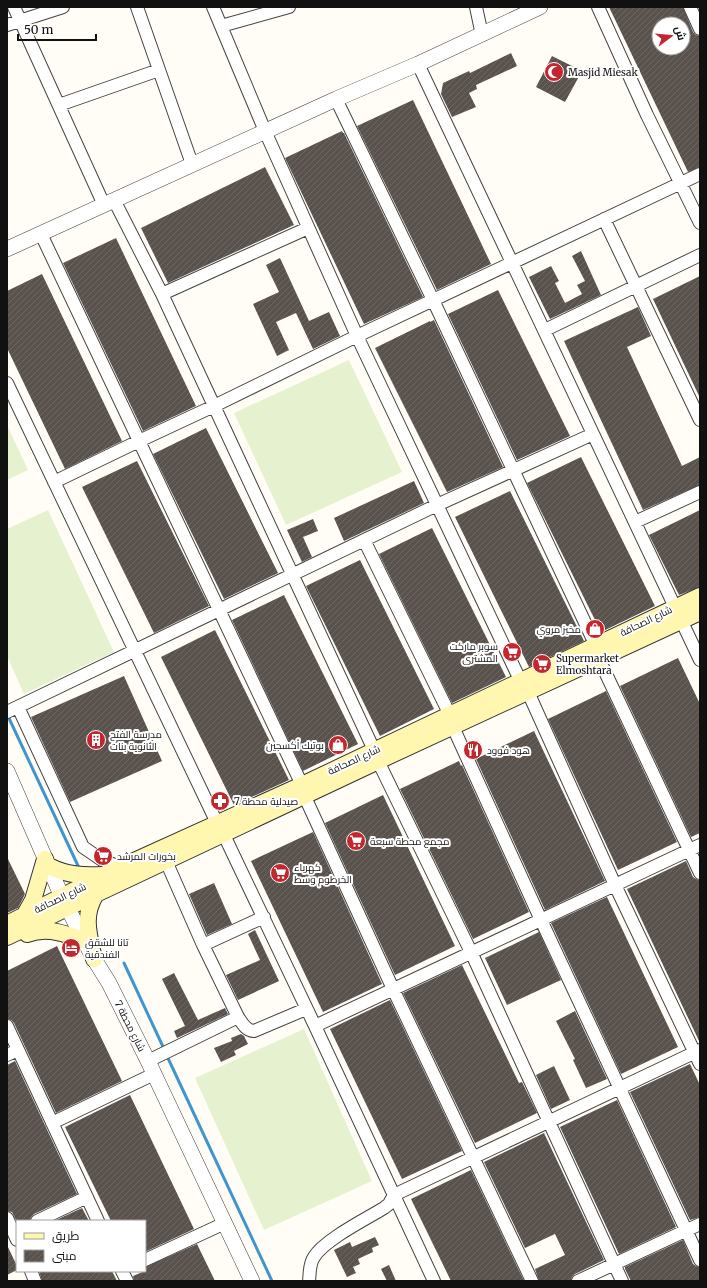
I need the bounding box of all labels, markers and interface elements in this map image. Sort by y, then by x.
scale bar [18,16,96,42]
north arrow [651,16,691,56]
text: 50 m [24,22,53,37]
text: ش [672,25,689,42]
mosque icon: Masjid Miesak [543,61,565,83]
place label: Masjid Miesak [568,66,638,79]
street label: شارع الصحافة [618,603,674,639]
shop icon: مخبز مروي [584,618,606,640]
place label: مخبز مروي [536,623,581,637]
place label: سوبر ماركت المشترى [449,640,498,665]
supermarket icon: سوبر ماركت المشترى [501,641,523,663]
place label: Supermarket Elmoshtara [556,652,619,677]
supermarket icon: Supermarket Elmoshtara [531,653,553,675]
place label: مدرسة الفتح الثانوية بنات [110,728,162,753]
building icon: مدرسة الفتح الثانوية بنات [85,729,107,751]
shop icon: بوتيك أكسجين [327,734,349,756]
place label: بوتيك أكسجين [266,739,324,752]
restaurant icon: هود فوود [462,739,484,761]
street label: شارع الصحافة [326,742,382,778]
place label: هود فوود [487,744,530,757]
pharmacy icon: صيدلية محطة 7 [209,790,231,812]
place label: صيدلية محطة 7 [234,795,298,808]
supermarket icon: مجمع محطة سبعة [345,830,367,852]
place label: مجمع محطة سبعة [370,835,449,848]
supermarket icon: بخورات المرشد [92,845,114,867]
place label: بخورات المرشد [117,850,176,863]
place label: كهرباء الخرطوم وسط [294,861,352,887]
supermarket icon: كهرباء الخرطوم وسط [269,862,291,884]
street label: شارع الصحافة [32,880,88,916]
place label: تانا للشقق الفندقية [85,936,129,961]
hotel icon: تانا للشقق الفندقية [60,937,82,959]
street label: شارع محطة 7 [112,998,148,1054]
legend [16,1220,146,1272]
text: طريق [52,1228,80,1243]
text: مبنى [52,1248,77,1263]

